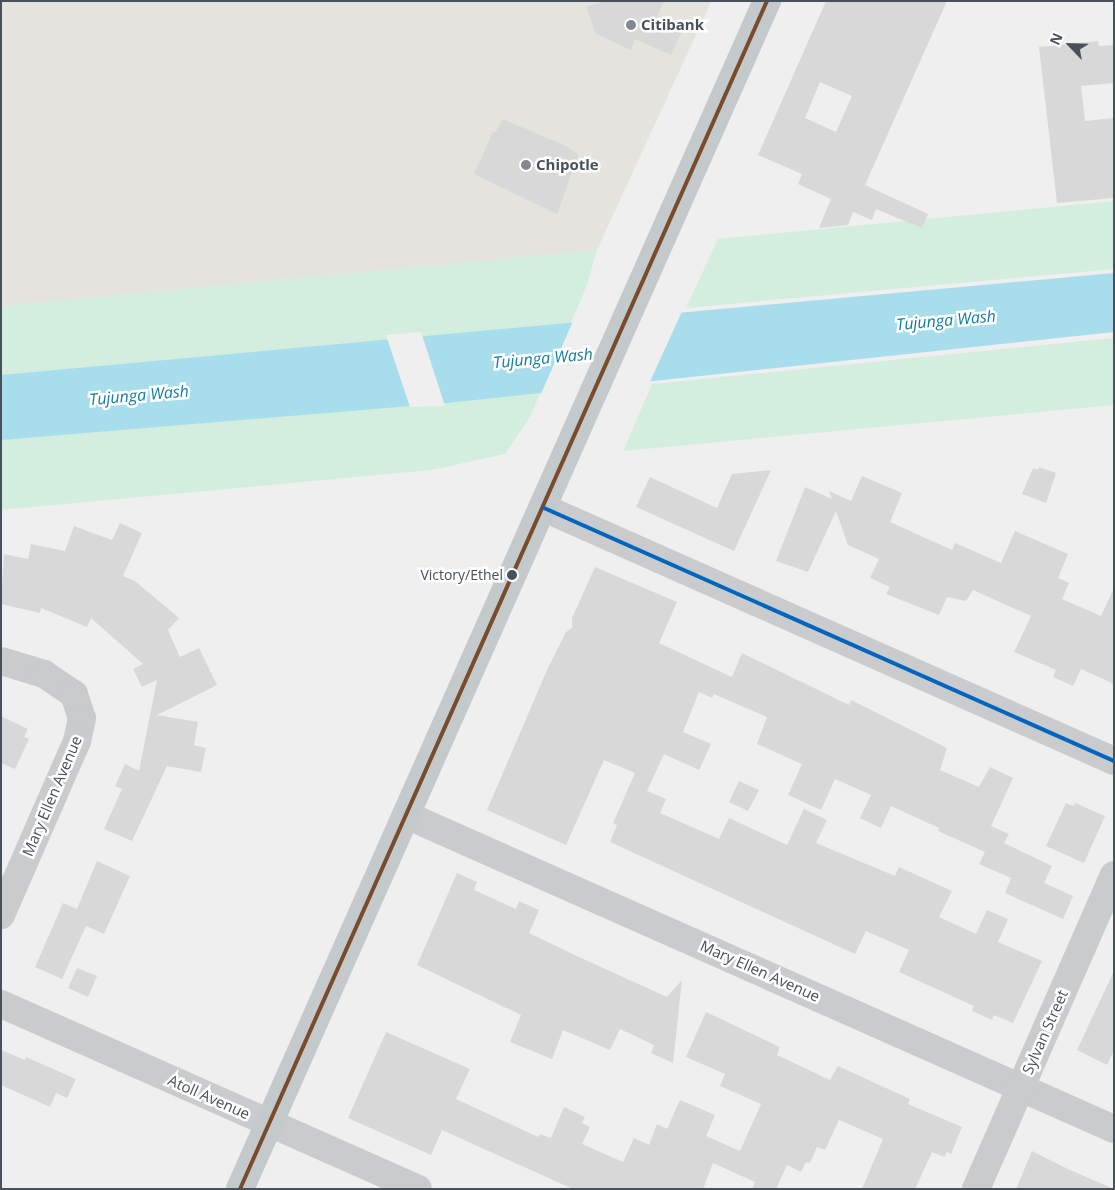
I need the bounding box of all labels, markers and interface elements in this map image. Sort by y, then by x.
place label: Citibank [641,16,704,34]
marker: Citibank [625,19,637,31]
north arrow [1045,20,1095,70]
text: N [1045,30,1067,48]
place label: Chipotle [536,156,599,174]
marker: Chipotle [520,159,532,171]
water label: Tujunga Wash [895,306,997,334]
water label: Tujunga Wash [492,344,594,372]
water label: Tujunga Wash [88,381,190,409]
place label: Victory/Ethel [420,567,503,583]
marker: Victory/Ethel [507,570,517,580]
street label: Mary Ellen Avenue [19,733,85,859]
street label: Mary Ellen Avenue [697,937,823,1005]
street label: Sylvan Street [1018,987,1072,1077]
street label: Atoll Avenue [165,1071,253,1123]

